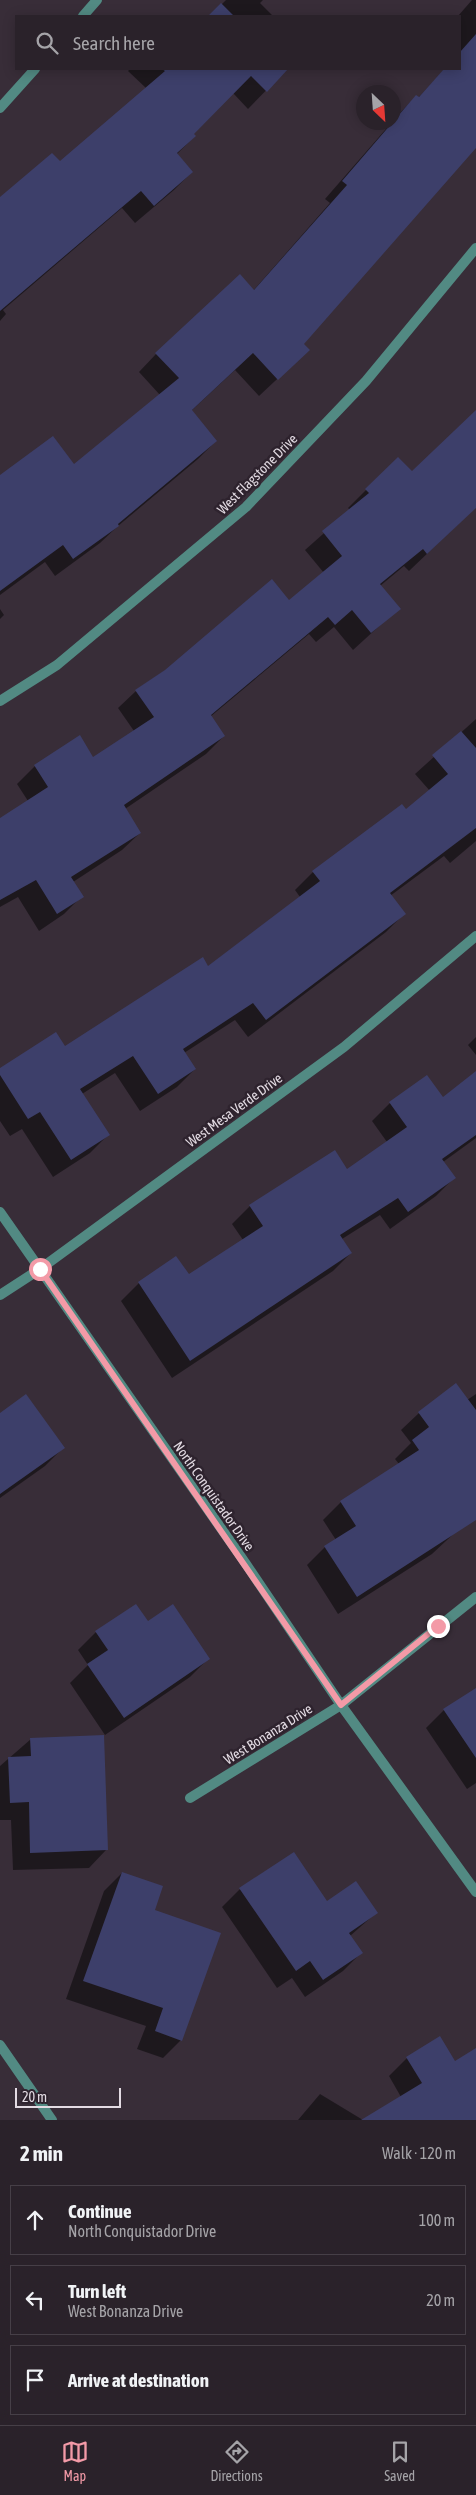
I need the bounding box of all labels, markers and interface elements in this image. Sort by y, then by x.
search box [15,15,461,70]
icon: search [33,29,61,57]
text: Search here [73,32,155,54]
north arrow [356,85,401,130]
street label: West Flagstone Drive [214,431,300,517]
street label: West Mesa Verde Drive [183,1070,285,1150]
route start [29,1258,52,1281]
street label: North Conquistador Drive [170,1438,258,1554]
route end [427,1615,450,1638]
street label: West Bonanza Drive [221,1700,315,1768]
scale bar [15,2085,121,2108]
text: 20 m [22,2089,47,2105]
text: 2 min [20,2141,63,2165]
text: Walk · 120 m [382,2144,456,2162]
text: Continue [68,2200,132,2222]
icon: ahead [21,2206,49,2234]
text: 100 m [419,2211,455,2229]
text: North Conquistador Drive [68,2222,216,2240]
text: Turn left [68,2280,126,2302]
icon: left [21,2286,49,2314]
text: 20 m [426,2291,455,2309]
text: West Bonanza Drive [68,2302,183,2320]
icon: arrive [21,2366,49,2394]
text: Arrive at destination [68,2369,209,2391]
tab: Map [61,2438,89,2484]
tab: Directions [210,2438,263,2484]
tab: Saved [384,2438,415,2484]

